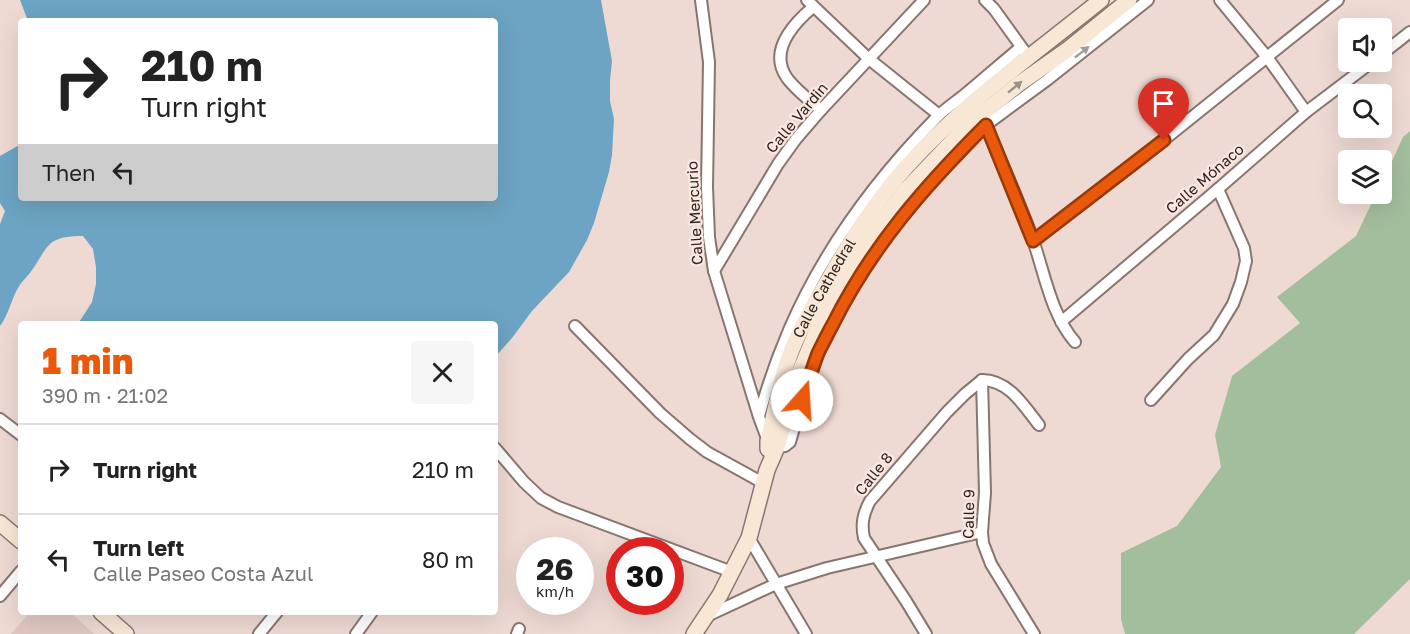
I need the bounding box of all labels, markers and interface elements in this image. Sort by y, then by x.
map controls [1338,18,1392,204]
button: sound [1338,18,1392,72]
text: 210 m [141,40,263,90]
icon: right [42,42,120,120]
one-way arrow [1075,46,1090,58]
street label: Calle Vardin [762,78,831,156]
pin [1138,78,1189,140]
one-way arrow [1007,81,1022,94]
button: search [1338,84,1392,138]
icon: arrive [1147,87,1180,120]
text: Turn right [141,91,267,123]
street label: Calle Mónaco [1162,140,1247,217]
button: layers [1338,150,1392,204]
icon: left [107,156,140,189]
text: Then [42,159,95,186]
street label: Calle Mercurio [682,161,706,265]
street label: Calle Cathedral [788,235,859,340]
text: 1 min [42,339,133,382]
button: close [411,341,474,404]
position arrow [770,368,834,432]
text: 390 m · 21:02 [42,383,168,407]
street label: Calle 8 [851,448,896,498]
icon: right [42,453,75,486]
text: Turn right [93,456,197,483]
text: 210 m [412,456,474,483]
street label: Calle 9 [959,489,977,539]
text: Turn left [93,534,184,561]
speed limit sign: 30 [606,537,684,615]
icon: left [42,543,75,576]
text: 80 m [422,546,474,573]
text: 26 [536,551,574,587]
text: Calle Paseo Costa Azul [93,561,313,585]
text: km/h [536,582,574,600]

